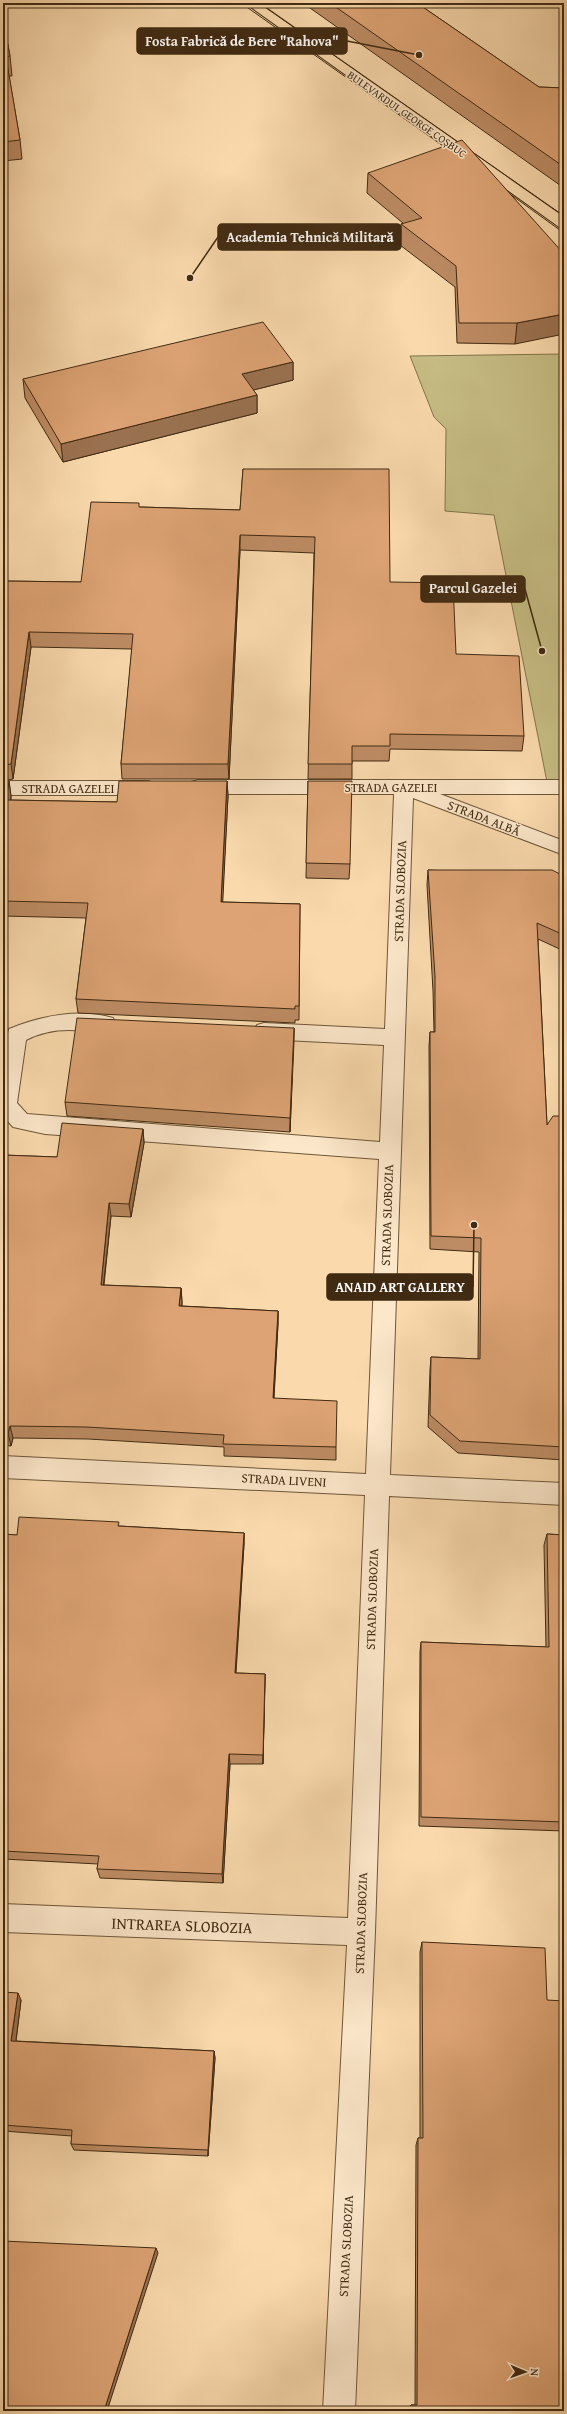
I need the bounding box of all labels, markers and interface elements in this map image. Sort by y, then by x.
callout: Fosta Fabrică de Bere "Rahova" [137,28,347,54]
text: Fosta Fabrică de Bere "Rahova" [145,31,339,51]
street label: BULEVARDUL GEORGE COȘBUC [344,67,470,161]
callout: Academia Tehnică Militară [218,224,401,250]
text: Academia Tehnică Militară [226,227,395,247]
callout: Parcul Gazelei [421,576,525,602]
text: Parcul Gazelei [429,578,518,598]
street label: STRADA GAZELEI [344,778,438,797]
street label: STRADA GAZELEI [21,779,115,798]
street label: STRADA ALBĂ [445,795,523,841]
street label: STRADA SLOBOZIA [389,840,411,942]
street label: STRADA SLOBOZIA [376,1164,398,1266]
callout: ANAID ART GALLERY [327,1274,473,1300]
text: ANAID ART GALLERY [335,1277,465,1297]
street label: STRADA LIVENI [241,1468,327,1492]
street label: STRADA SLOBOZIA [361,1548,383,1650]
street label: STRADA SLOBOZIA [350,1872,372,1974]
street label: INTRAREA SLOBOZIA [111,1911,253,1939]
street label: STRADA SLOBOZIA [334,2195,358,2297]
north arrow [505,2352,545,2392]
text: N [527,2368,543,2377]

